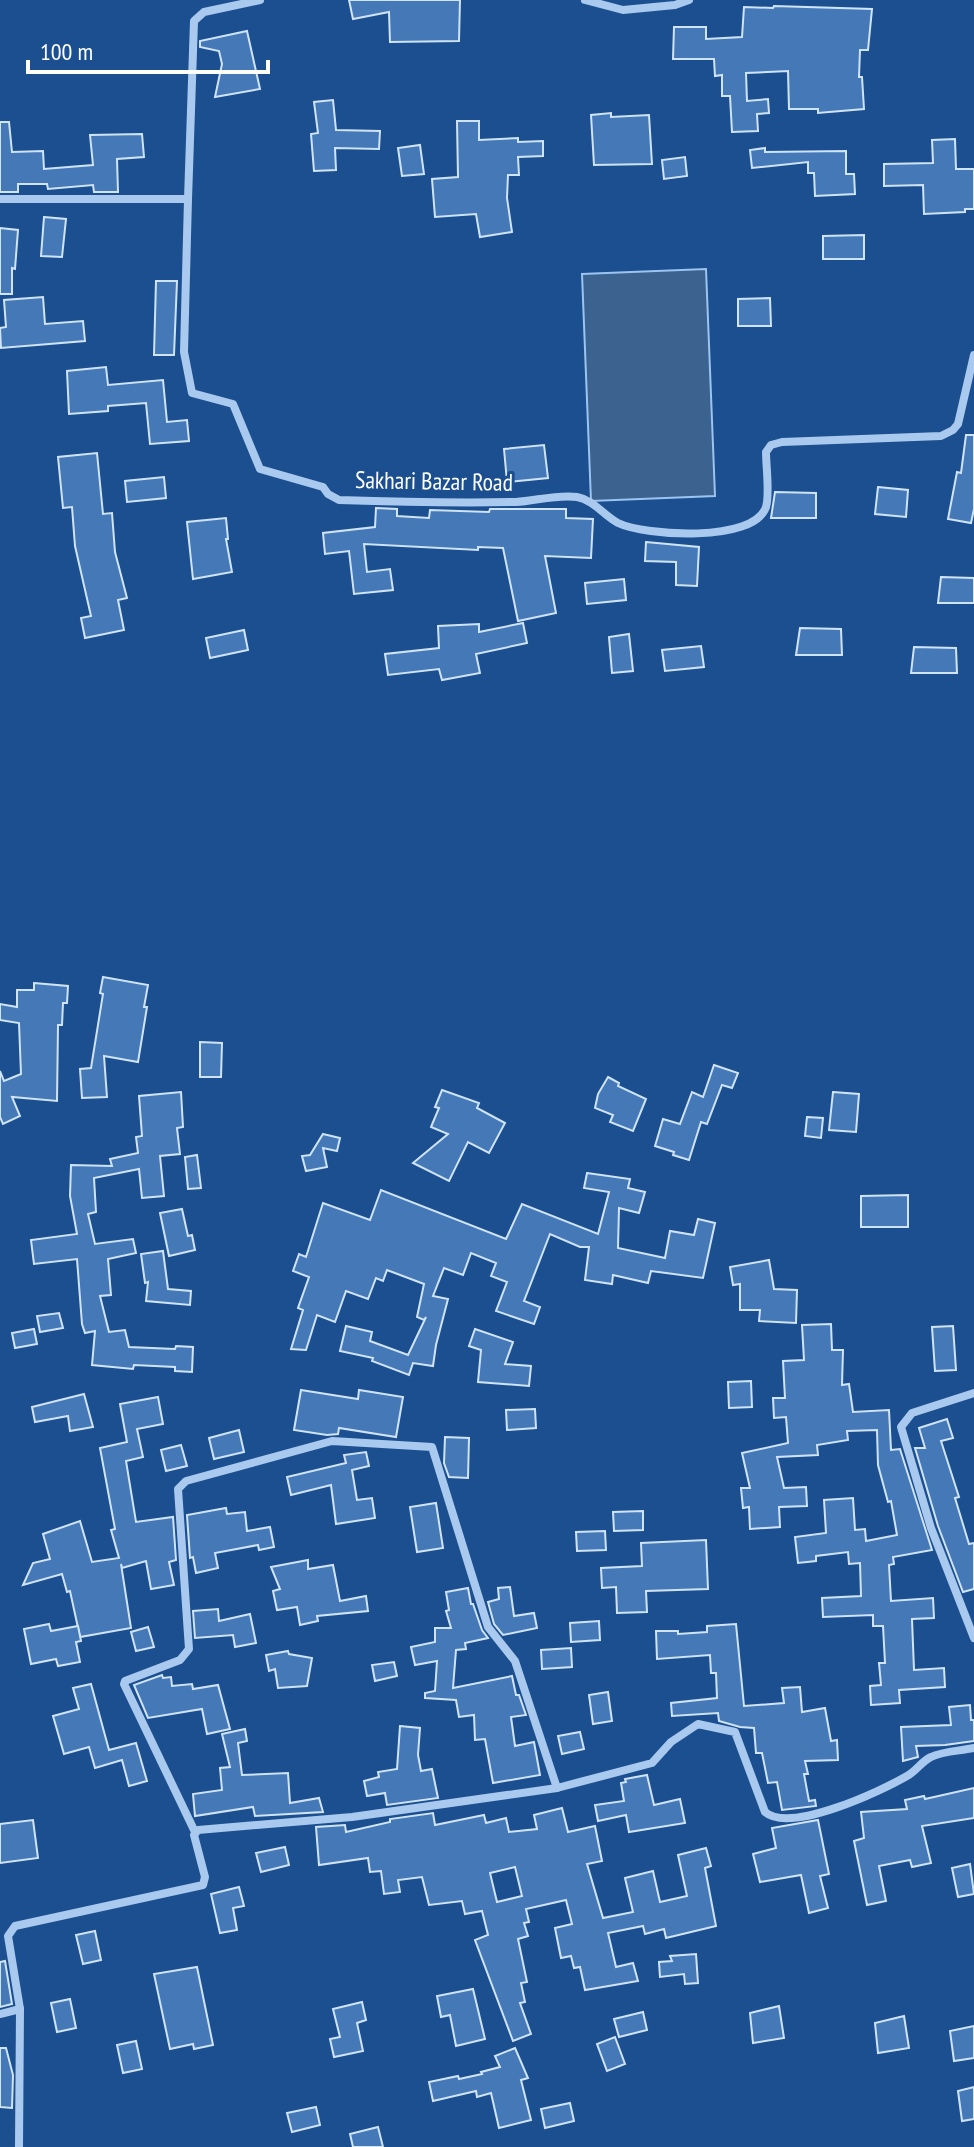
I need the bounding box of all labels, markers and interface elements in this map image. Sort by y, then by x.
scale bar [28,24,268,74]
text: 100 m [40,36,93,67]
street label: Sakhari Bazar Road [355,464,513,498]

